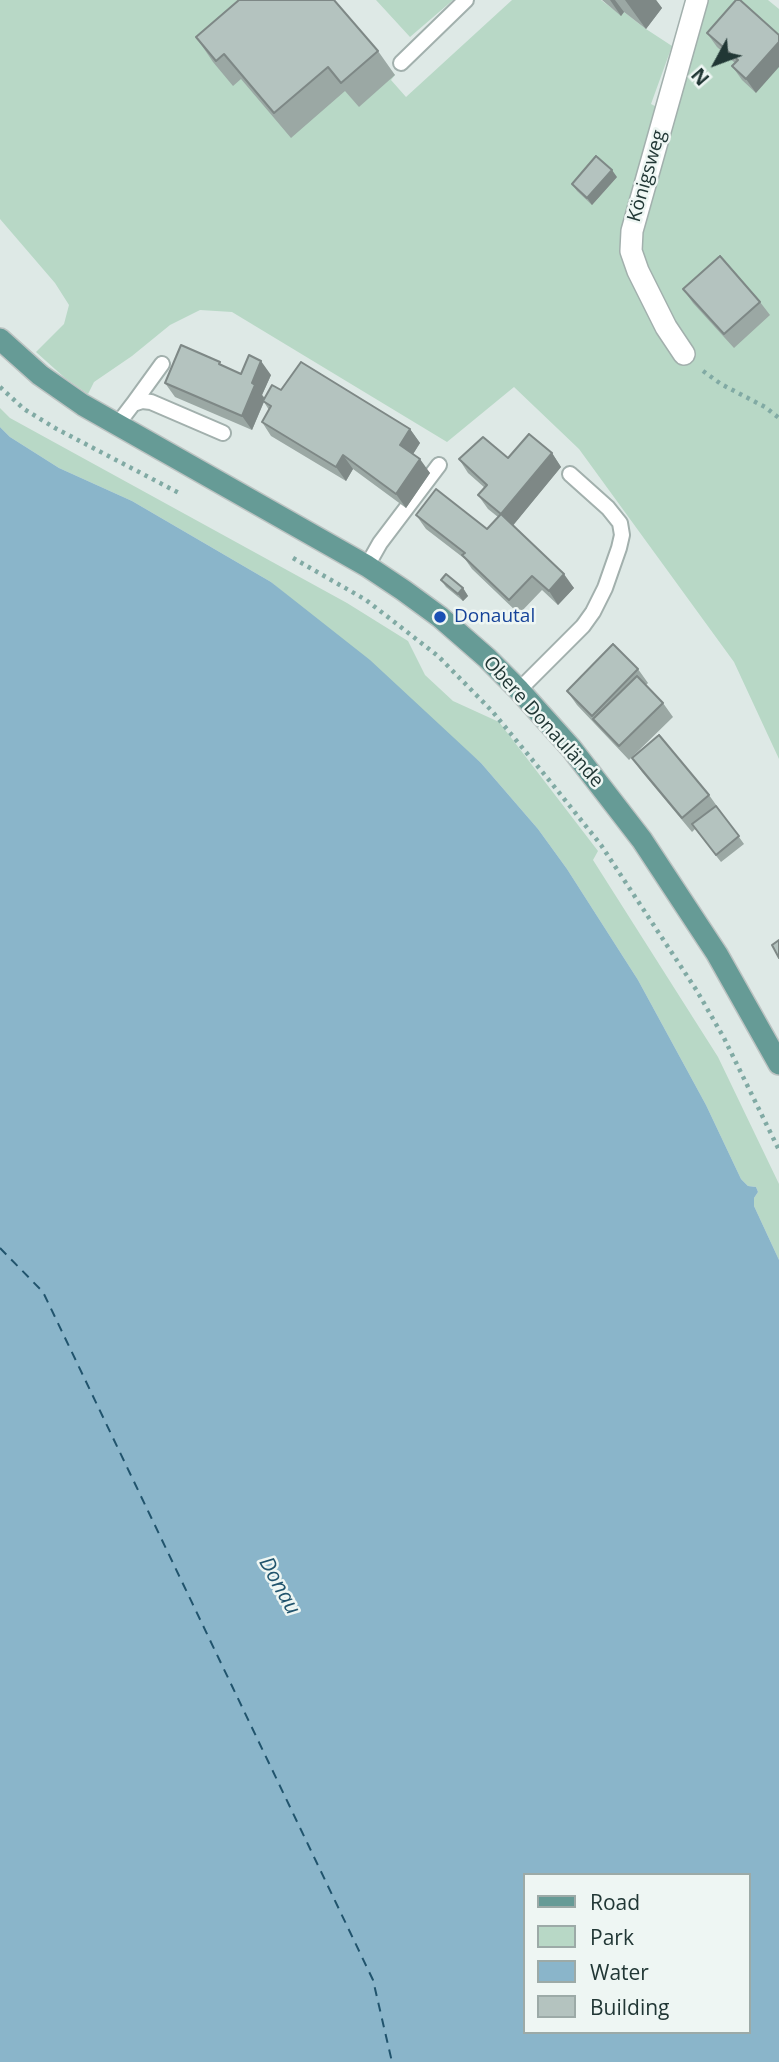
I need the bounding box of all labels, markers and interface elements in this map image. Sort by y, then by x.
north arrow [681,28,751,98]
text: N [685,62,715,91]
street label: Königsweg [623,127,671,225]
place label: Donautal [454,606,535,628]
marker: Donautal [432,609,448,625]
street label: Obere Donaulände [478,652,608,792]
water label: Donau [253,1553,305,1619]
legend [524,1873,751,2034]
text: Road [590,1888,640,1916]
text: Park [590,1923,634,1951]
text: Water [590,1958,649,1986]
text: Building [590,1993,669,2021]

